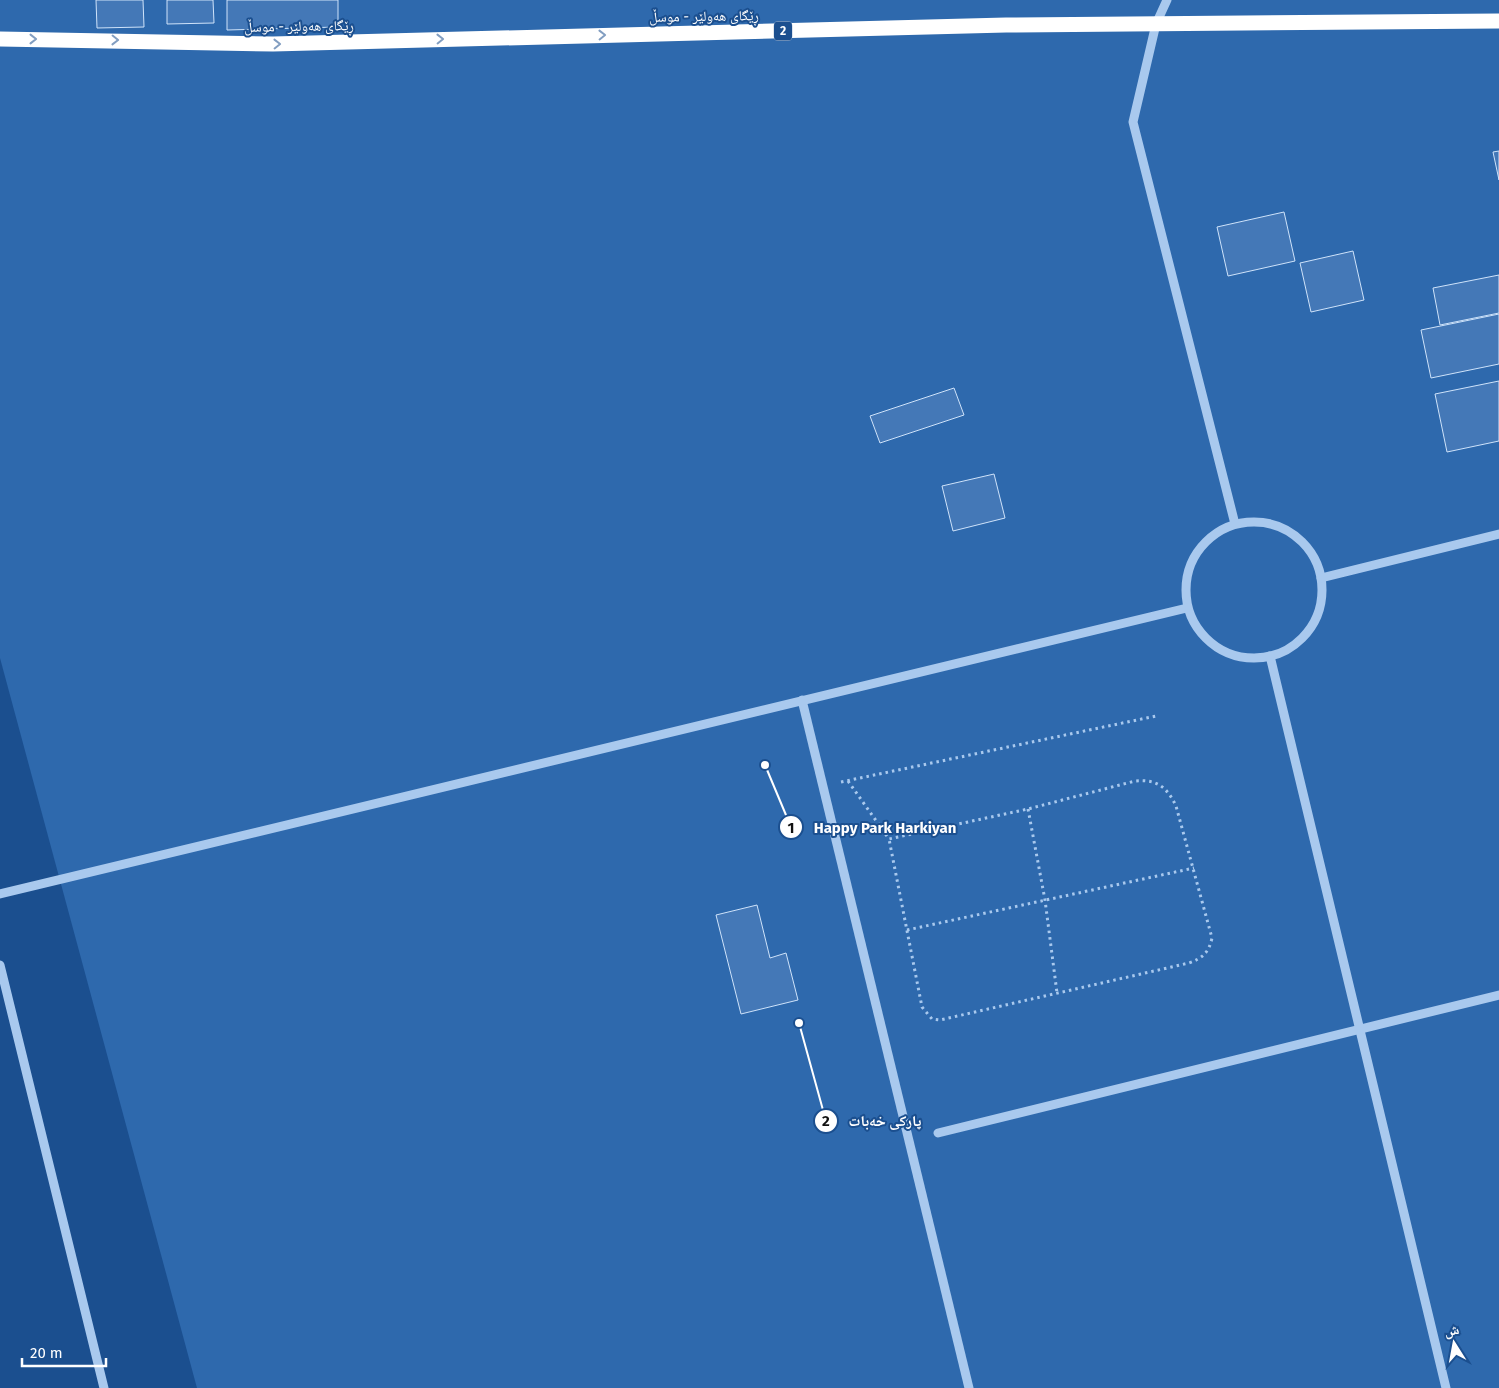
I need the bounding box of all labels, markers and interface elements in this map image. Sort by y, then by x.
street label: ڕێگای هەولێر - موسڵ [649,6,759,29]
street label: ڕێگای هەولێر - موسڵ [244,16,354,39]
road number: 2 [774,22,792,40]
one-way arrow [599,30,607,40]
one-way arrow [30,34,37,44]
one-way arrow [436,34,444,45]
one-way arrow [112,35,119,45]
one-way arrow [274,38,282,49]
callout: Happy Park Harkiyan [779,812,966,842]
text: 1 [788,819,794,837]
text: Happy Park Harkiyan [814,819,956,837]
callout: پارکی خەبات [814,1106,932,1136]
text: 2 [822,1112,830,1130]
text: پارکی خەبات [849,1112,921,1130]
north arrow [1429,1318,1479,1368]
text: ش [1443,1321,1461,1340]
scale bar [22,1336,106,1368]
text: 20 m [30,1344,63,1362]

